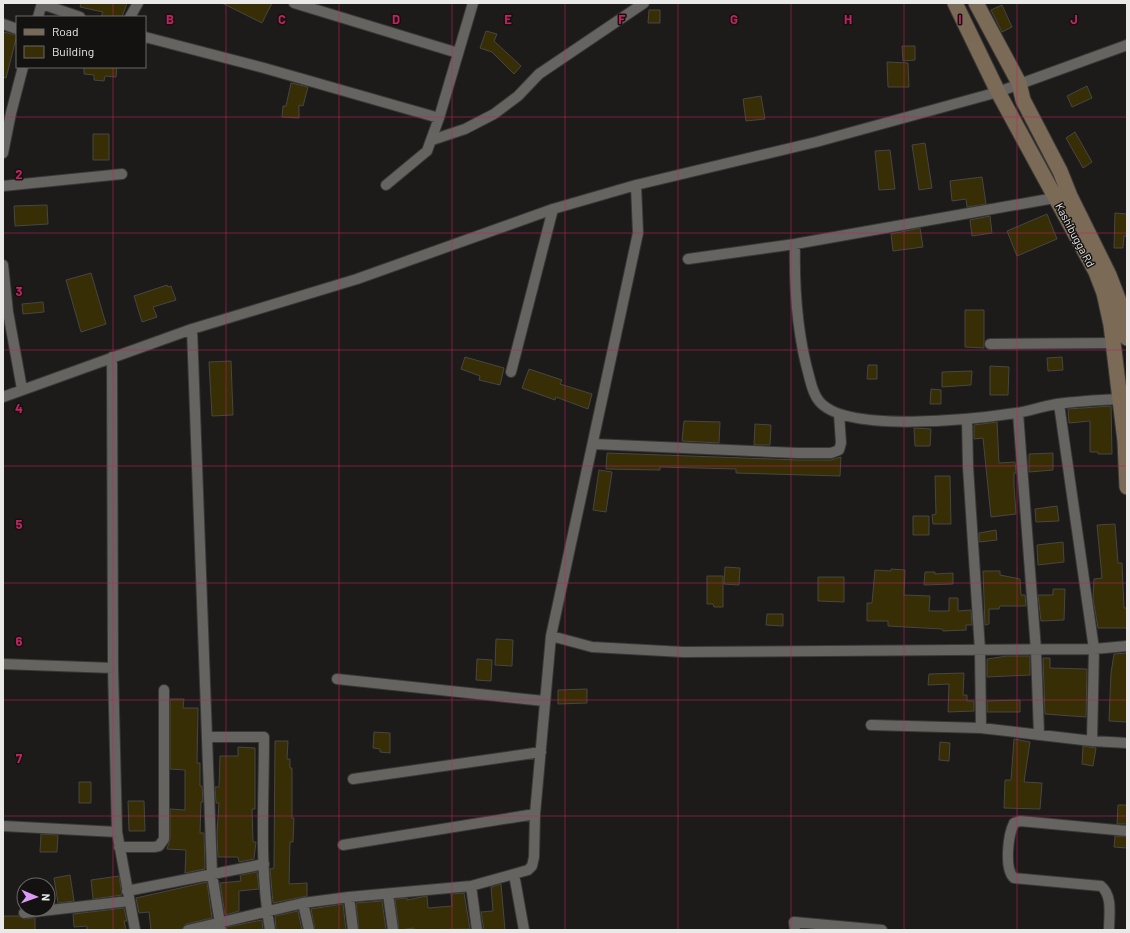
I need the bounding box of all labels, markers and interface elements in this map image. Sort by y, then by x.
text: B [166,11,174,27]
text: C [278,11,286,27]
text: D [392,11,400,27]
text: E [504,11,512,27]
text: F [618,11,626,27]
text: G [730,11,738,27]
text: H [844,11,852,27]
text: I [958,11,962,27]
text: J [1070,11,1078,27]
legend [16,16,146,68]
text: Road [52,24,79,38]
text: Building [52,44,94,58]
text: 2 [15,166,23,182]
street label: Kashibugga Rd [1053,201,1098,269]
text: 3 [15,283,23,299]
text: 4 [15,400,23,416]
text: 5 [15,516,23,532]
text: 6 [16,633,23,649]
text: 7 [16,750,23,766]
north arrow [16,877,56,917]
text: N [40,893,53,901]

